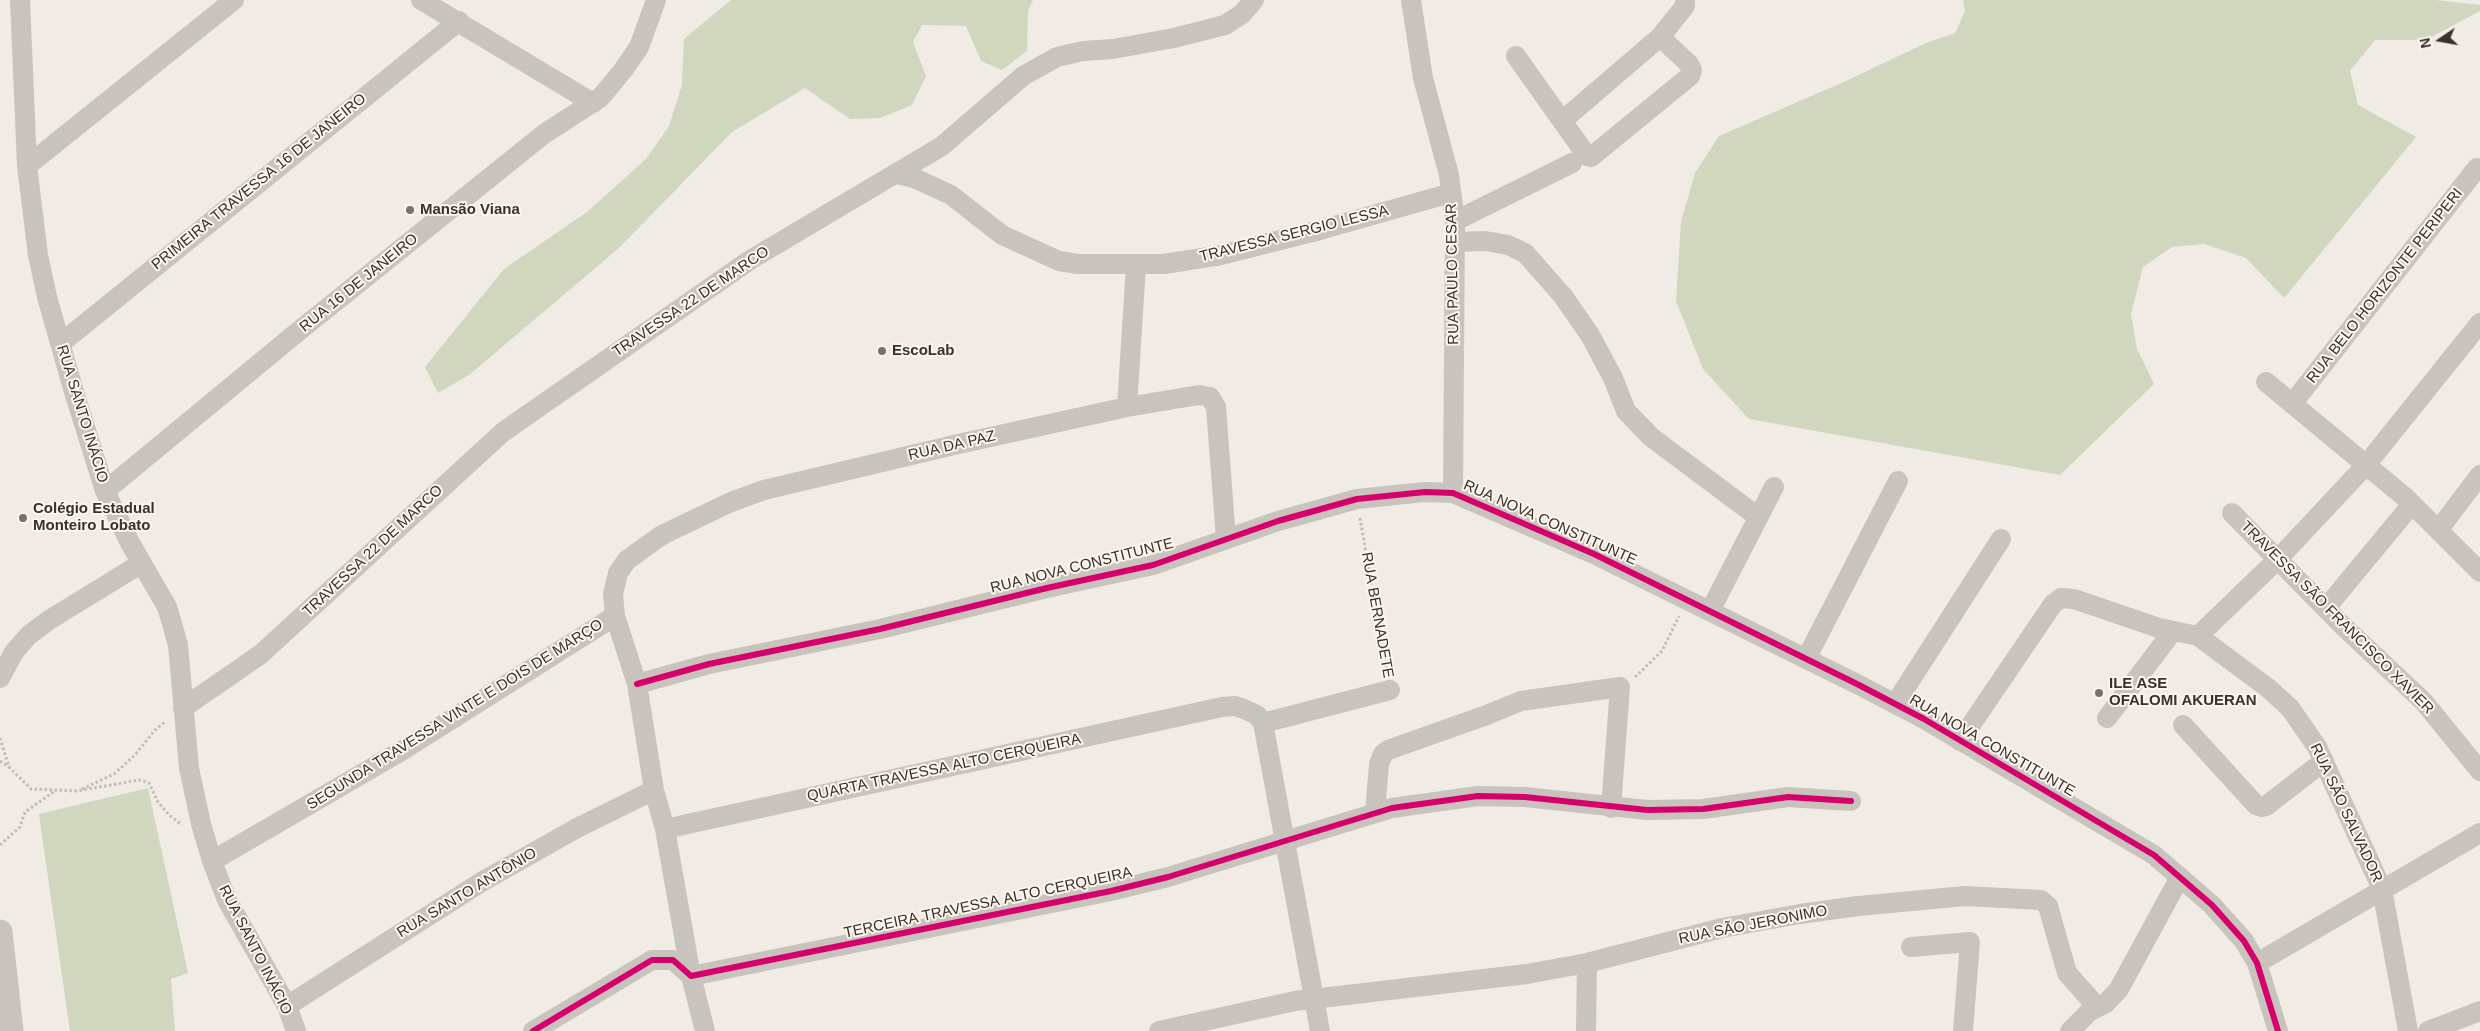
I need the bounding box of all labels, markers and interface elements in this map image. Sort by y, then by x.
north arrow [2415,15,2465,65]
text: N [2416,37,2434,50]
street label: PRIMEIRA TRAVESSA 16 DE JANEIRO [148,90,370,274]
street label: RUA BELO HORIZONTE PERIPERI [2303,185,2467,387]
place label: Mansão Viana [420,201,520,219]
street label: TRAVESSA SERGIO LESSA [1198,202,1390,266]
street label: RUA PAULO CESAR [1443,203,1463,345]
marker: Mansão Viana [404,204,416,216]
street label: RUA 16 DE JANEIRO [296,230,422,336]
street label: TRAVESSA 22 DE MARCO [609,243,773,361]
place label: EscoLab [892,342,955,360]
street label: RUA SANTO INÁCIO [52,343,112,485]
marker: EscoLab [876,345,888,357]
street label: RUA DA PAZ [907,427,997,465]
street label: RUA NOVA CONSTITUNTE [1460,477,1640,569]
street label: TRAVESSA 22 DE MARCO [299,481,447,621]
place label: Colégio Estadual Monteiro Lobato [33,500,155,535]
marker: Colégio Estadual Monteiro Lobato [17,512,29,524]
street label: TRAVESSA SÃO FRANCISCO XAVIER [2237,518,2437,718]
street label: RUA NOVA CONSTITUNTE [989,535,1175,597]
street label: RUA BERNADETE [1357,551,1397,679]
street label: SEGUNDA TRAVESSA VINTE E DOIS DE MARÇO [304,616,606,814]
place label: ILE ASE OFALOMI AKUERAN [2109,675,2256,710]
marker: ILE ASE OFALOMI AKUERAN [2093,687,2105,699]
street label: RUA NOVA CONSTITUNTE [1906,691,2078,801]
street label: QUARTA TRAVESSA ALTO CERQUEIRA [805,730,1083,806]
street label: RUA SÃO SALVADOR [2306,741,2386,885]
street label: RUA SANTO ANTÔNIO [394,844,540,942]
street label: TERCEIRA TRAVESSA ALTO CERQUEIRA [842,864,1134,942]
street label: RUA SANTO INÁCIO [215,882,295,1018]
street label: RUA SÃO JERONIMO [1677,902,1829,948]

